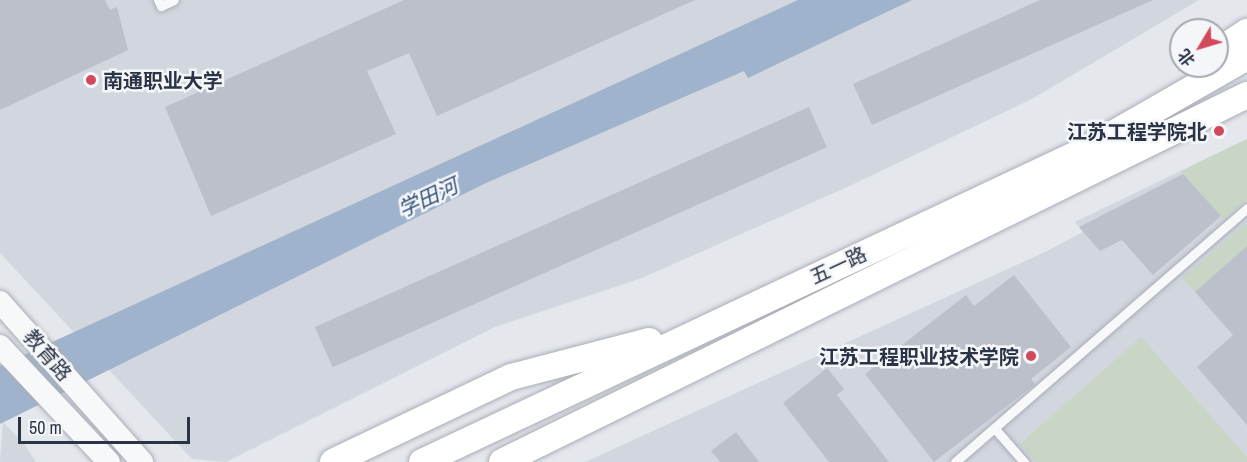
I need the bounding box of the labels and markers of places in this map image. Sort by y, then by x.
place label: 南通职业大学 [103,68,223,92]
marker: 南通职业大学 [84,73,98,87]
place label: 江苏工程学院北 [1067,119,1207,143]
marker: 江苏工程学院北 [1212,124,1226,138]
place label: 江苏工程职业技术学院 [819,344,1019,368]
marker: 江苏工程职业技术学院 [1024,349,1038,363]

